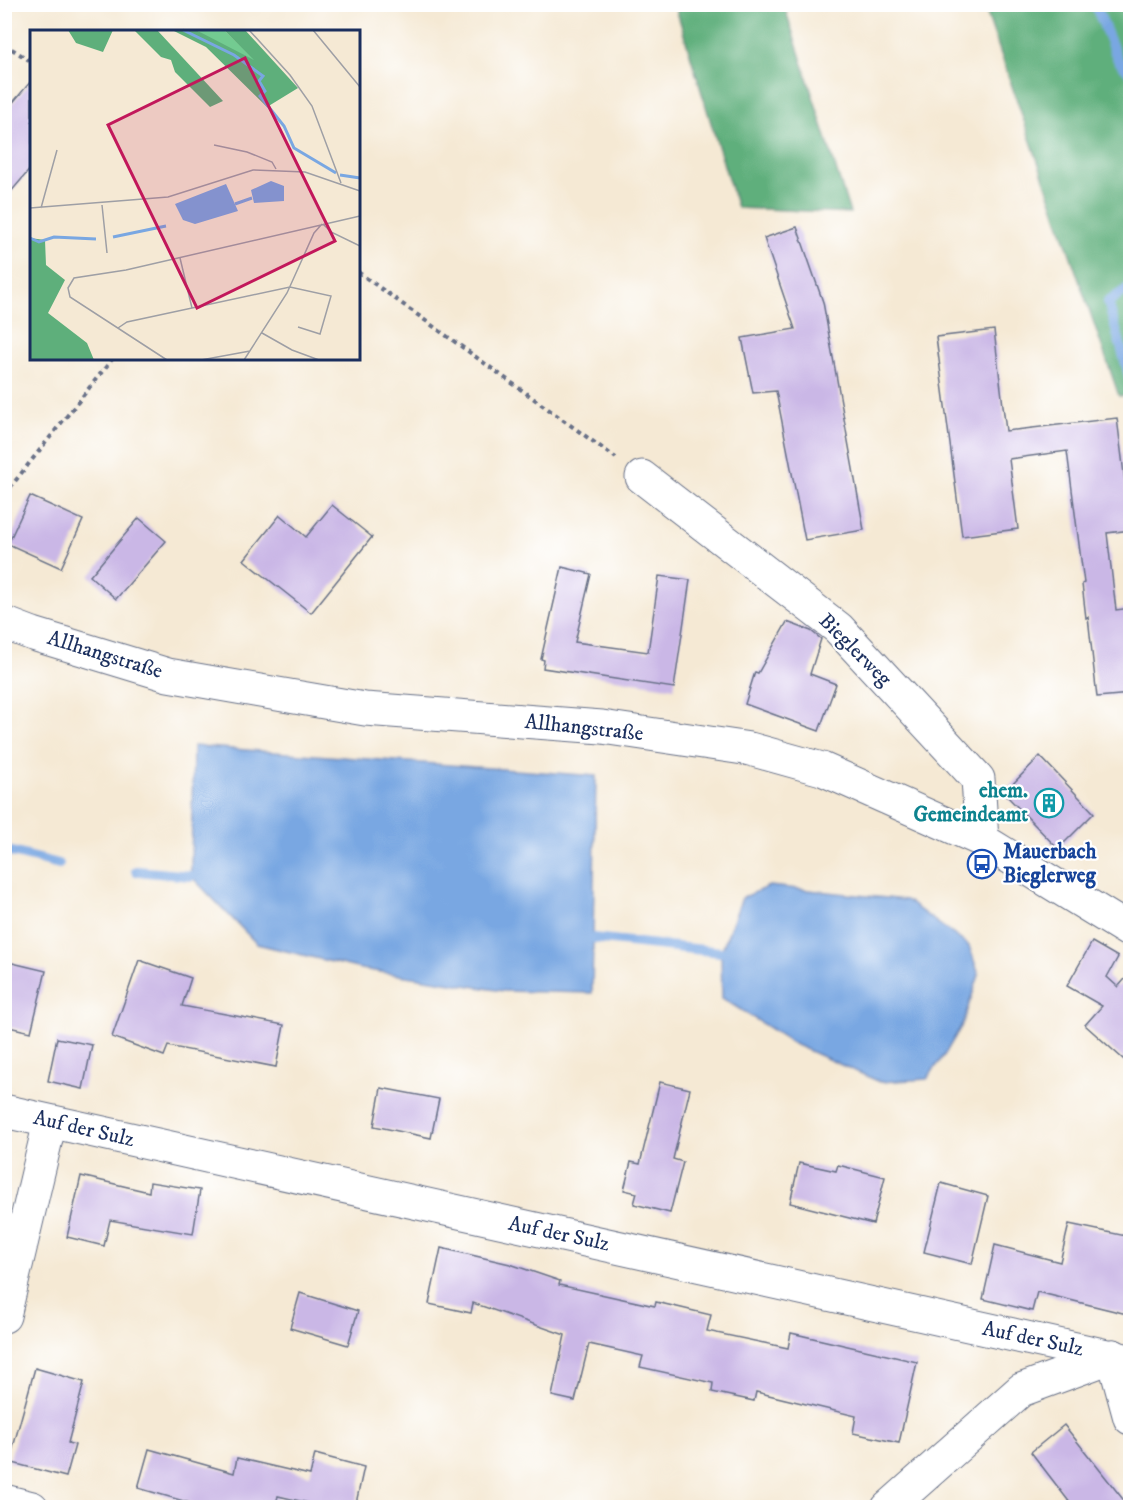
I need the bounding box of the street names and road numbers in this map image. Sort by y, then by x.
street label: Bieglerweg [813,608,898,693]
street label: Allhangstraße [44,625,166,685]
street label: Allhangstraße [523,709,645,747]
street label: Auf der Sulz [31,1105,137,1153]
street label: Auf der Sulz [506,1211,612,1257]
street label: Auf der Sulz [980,1316,1086,1362]

